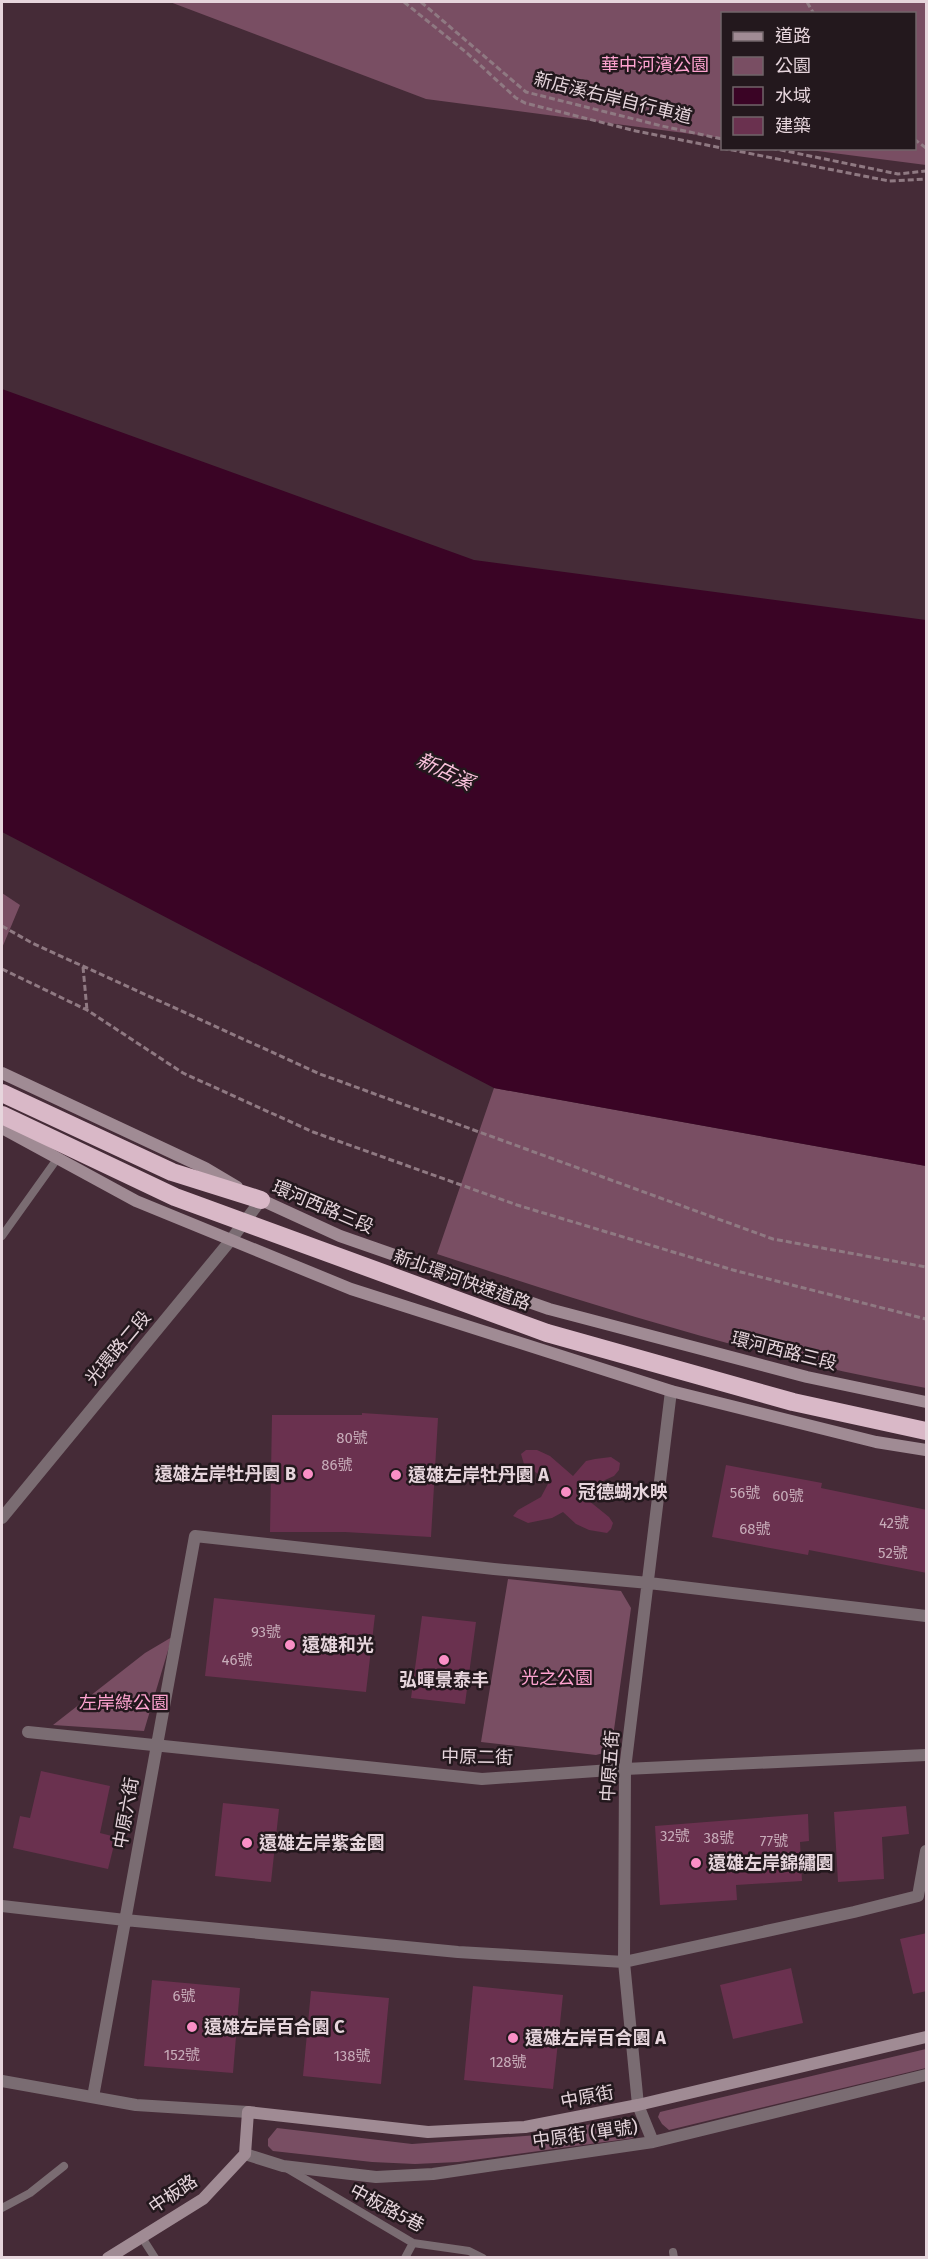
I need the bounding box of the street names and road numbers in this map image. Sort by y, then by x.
street label: 新店溪右岸自行車道 [532,68,694,128]
street label: 環河西路三段 [269,1176,377,1238]
street label: 新北環河快速道路 [391,1245,533,1315]
street label: 光環路二段 [81,1306,155,1390]
street label: 環河西路三段 [729,1327,839,1375]
street label: 中原五街 [597,1729,623,1803]
street label: 中原二街 [441,1745,513,1769]
street label: 中原六街 [109,1776,143,1850]
street label: 中原街 [558,2081,616,2113]
street label: 中原街 (單號) [531,2116,639,2152]
street label: 中板路 [144,2170,202,2218]
street label: 中板路5巷 [346,2179,428,2237]

